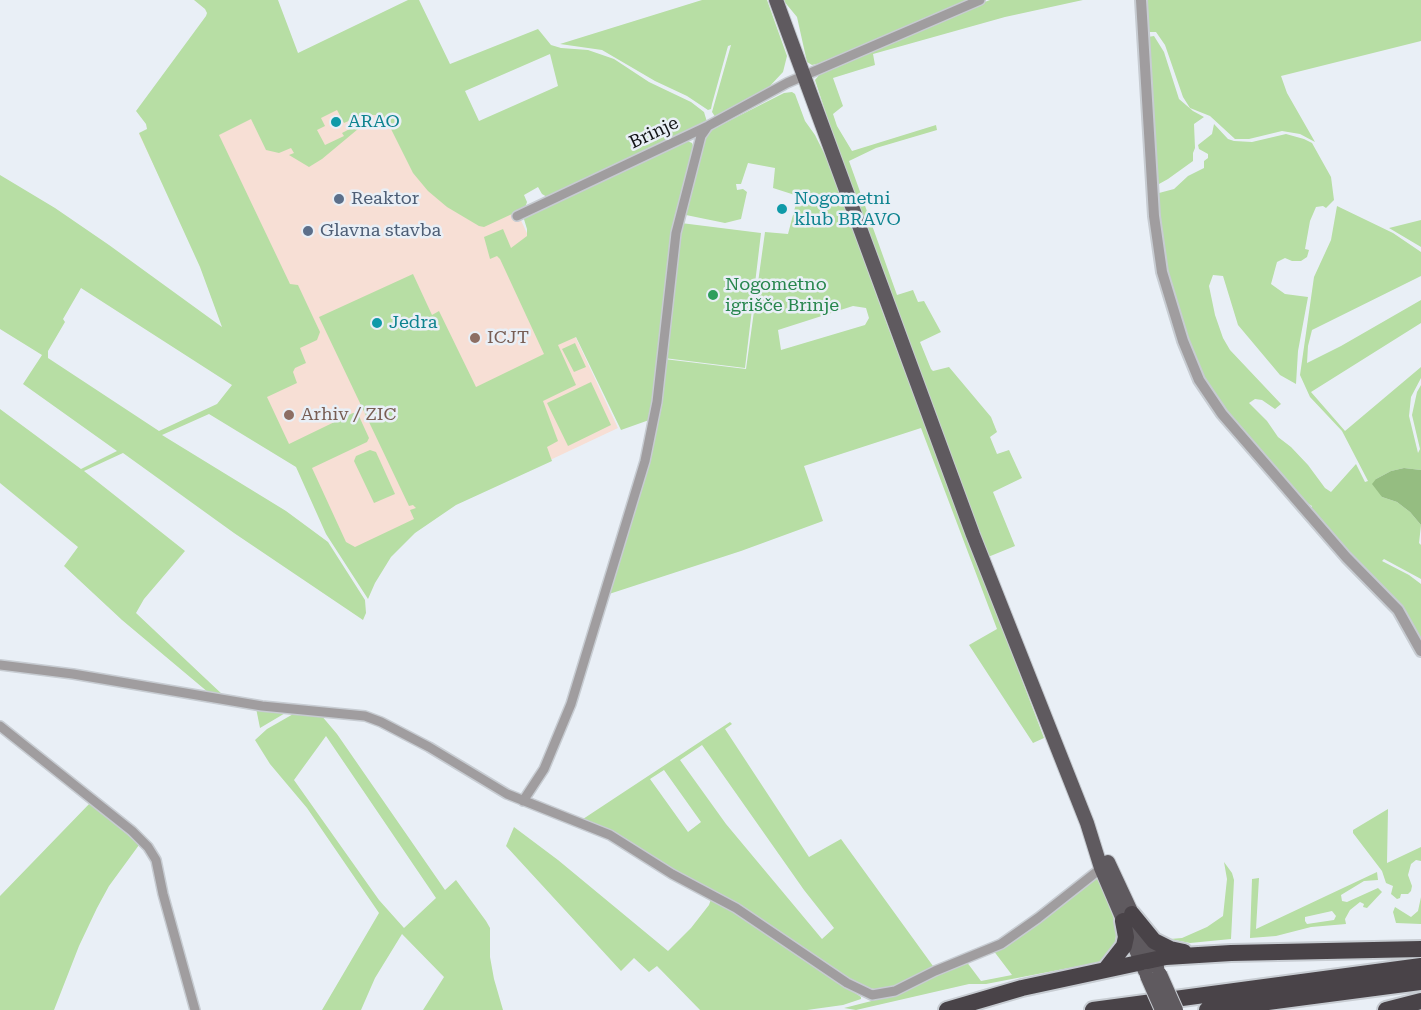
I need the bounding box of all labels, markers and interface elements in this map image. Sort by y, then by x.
place label: ARAO [348,111,400,133]
street label: Brinje [626,112,682,154]
marker: ARAO [329,115,343,129]
place label: Reaktor [351,188,419,210]
place label: Nogometni klub BRAVO [794,188,901,230]
marker: Reaktor [332,192,346,206]
marker: Nogometni klub BRAVO [775,202,789,216]
place label: Glavna stavba [320,220,441,242]
marker: Glavna stavba [301,224,315,238]
place label: Nogometno igrišče Brinje [725,274,839,316]
marker: Nogometno igrišče Brinje [706,288,720,302]
place label: Jedra [389,312,437,334]
marker: Jedra [370,316,384,330]
place label: ICJT [487,327,529,349]
marker: ICJT [468,331,482,345]
place label: Arhiv / ZIC [301,404,396,426]
marker: Arhiv / ZIC [282,408,296,422]

